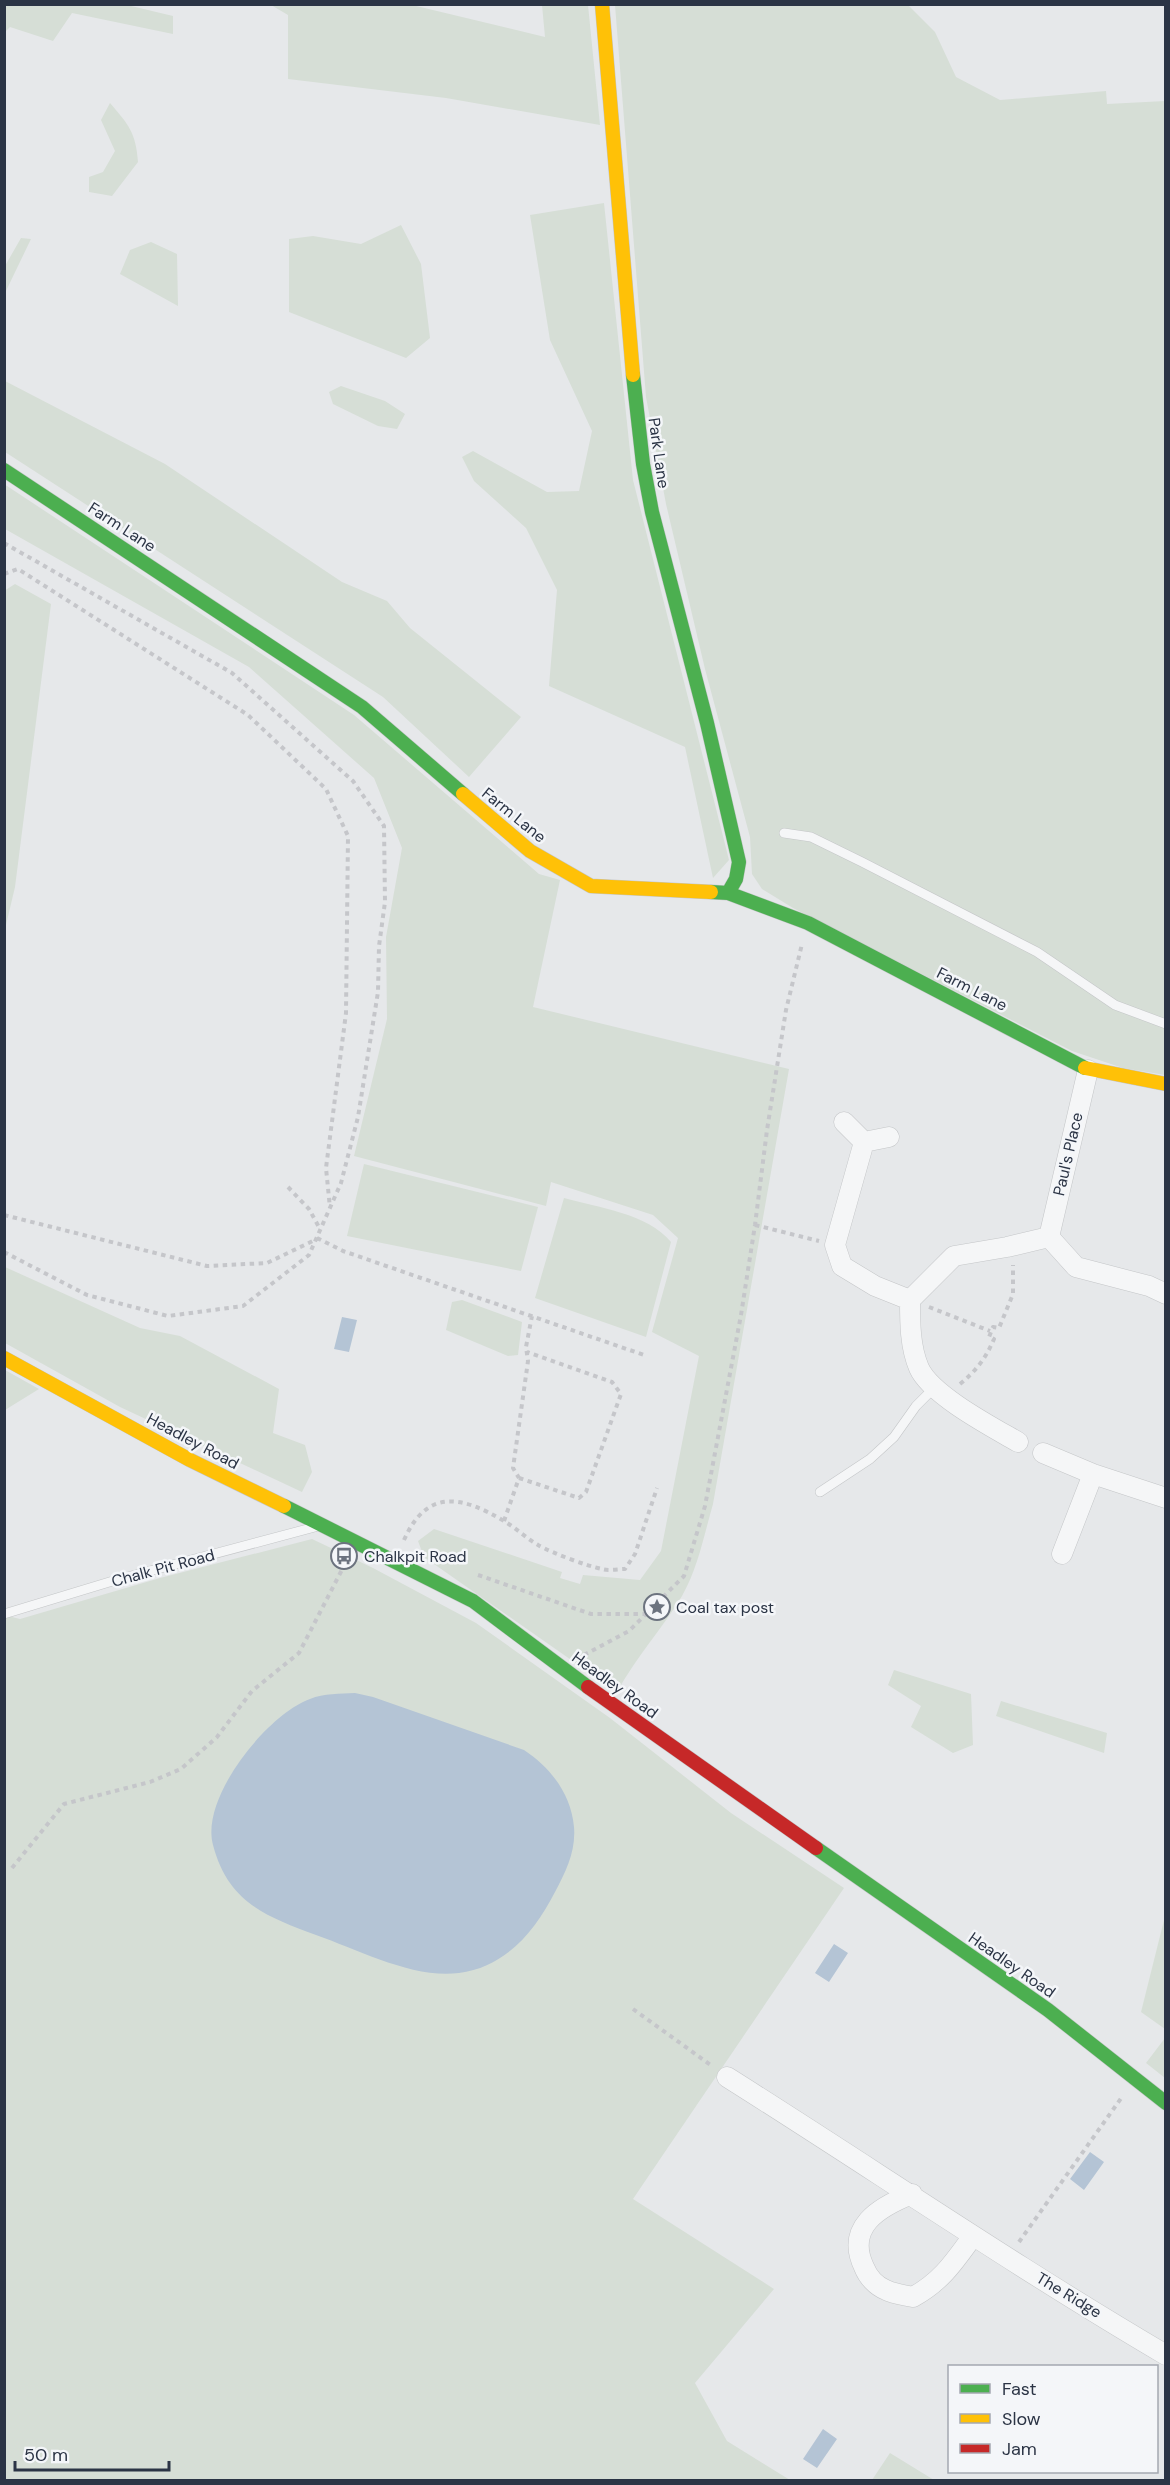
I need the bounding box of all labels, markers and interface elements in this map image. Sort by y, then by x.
street label: Park Lane [644,416,674,490]
street label: Farm Lane [84,497,160,557]
street label: Farm Lane [478,783,550,847]
street label: Farm Lane [933,962,1011,1016]
street label: Paul's Place [1048,1110,1088,1198]
street label: Headley Road [143,1408,243,1474]
bus stop icon: Chalkpit Road [329,1541,359,1571]
street label: Chalk Pit Road [109,1544,217,1592]
place label: Chalkpit Road [364,1546,467,1567]
place icon: Coal tax post [642,1592,672,1622]
place label: Coal tax post [676,1597,774,1618]
street label: Headley Road [568,1647,662,1723]
street label: Headley Road [964,1927,1060,2003]
street label: The Ridge [1032,2267,1106,2323]
legend [948,2365,1158,2473]
text: Fast [1002,2377,1037,2401]
text: Slow [1002,2407,1041,2431]
scale bar [15,2434,170,2472]
text: Jam [1002,2437,1037,2461]
text: 50 m [24,2443,68,2467]

